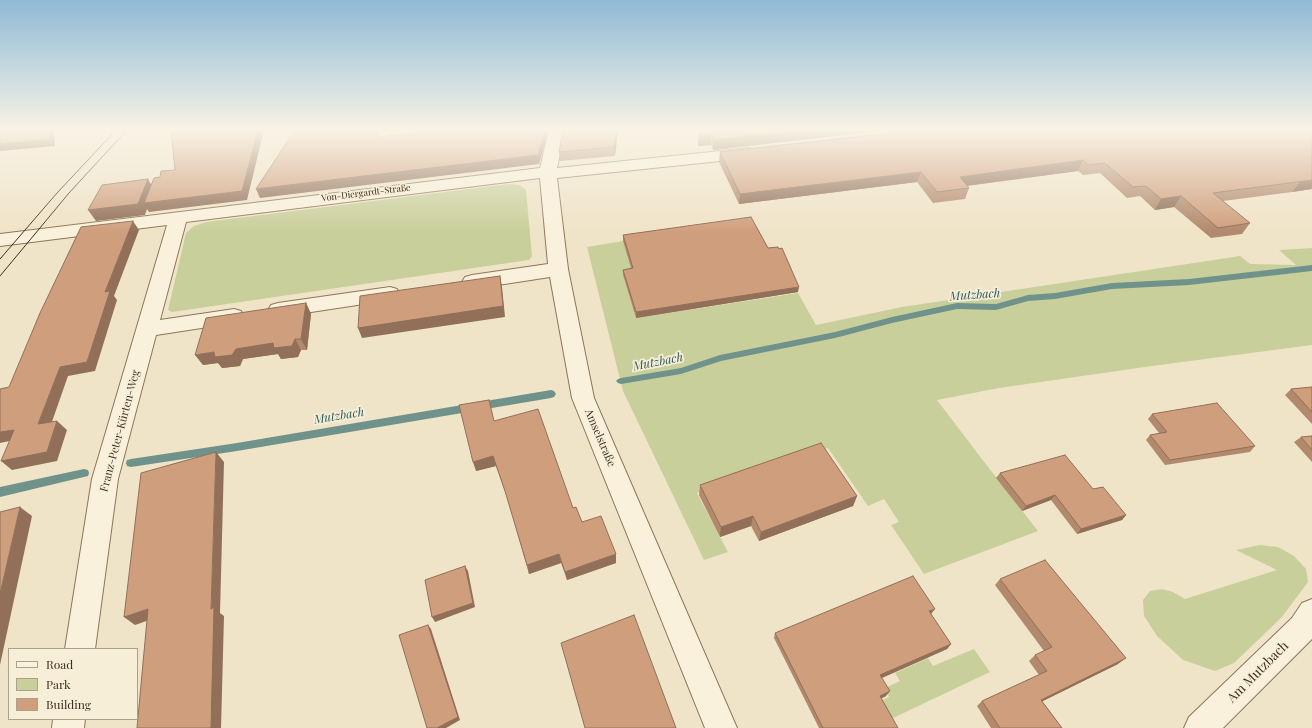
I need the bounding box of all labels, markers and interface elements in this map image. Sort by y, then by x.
street label: Von-Diergardt-Straße [321,182,411,204]
water label: Mutzbach [949,286,1001,304]
water label: Mutzbach [632,350,684,374]
street label: Franz-Peter-Kürten-Weg [97,369,143,493]
water label: Mutzbach [313,405,365,427]
street label: Amselstraße [582,407,618,469]
street label: Am Mutzbach [1224,638,1292,706]
legend [8,648,138,720]
text: Road [46,656,73,672]
text: Park [46,676,71,692]
text: Building [46,696,91,712]

